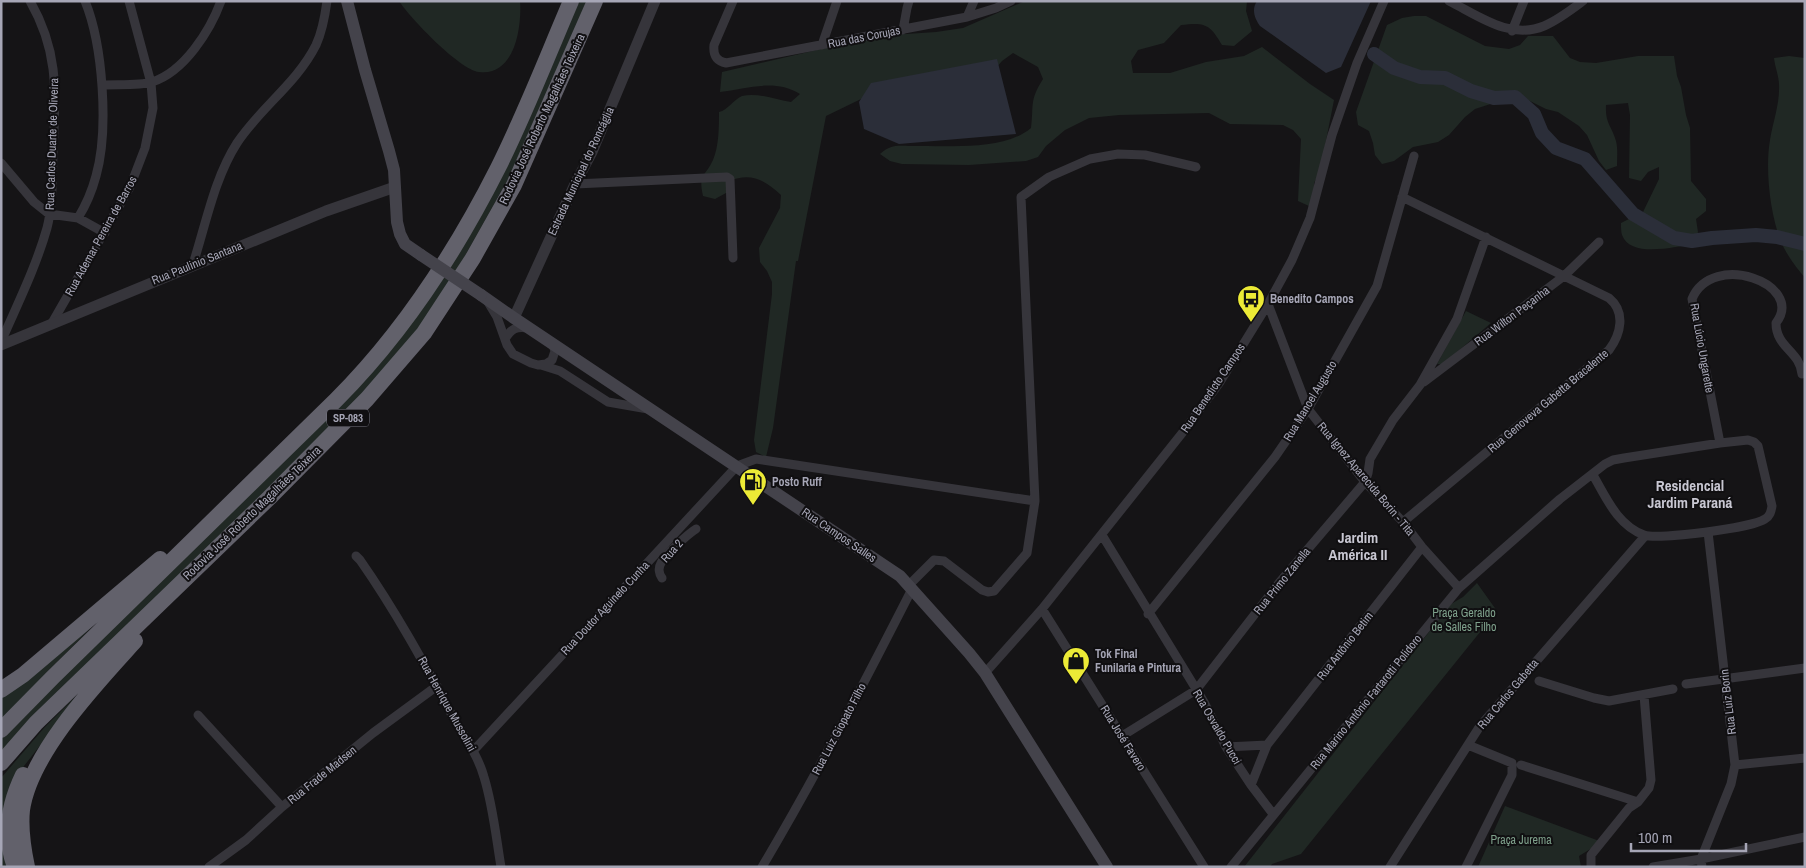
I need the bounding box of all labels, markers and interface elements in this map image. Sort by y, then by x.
street label: Rua das Corujas [826,22,902,52]
street label: Rodovia José Roberto Magalhães Teixeira [495,31,589,207]
street label: Rua Carlos Duarte de Oliveira [42,77,62,210]
street label: Estrada Municipal do Roncáglia [544,104,618,238]
street label: Rua Ademar Pereira de Barros [61,173,141,299]
street label: Rua Paulinio Santana [149,237,245,288]
street label: Rua Wilton Peçanha [1471,282,1553,350]
bus stop icon: Benedito Campos [1236,284,1266,323]
place label: Benedito Campos [1270,291,1354,307]
street label: Rua Lúcio Ungarette [1686,302,1718,394]
street label: Rua Benedicto Campos [1177,340,1249,436]
street label: Rua Genoveva Gabetta Bracalente [1484,346,1612,456]
street label: Rua Manoel Augusto [1280,358,1340,444]
road number: SP-083 [327,409,369,426]
street label: Rua Ignez Aparecida Borin - Tita [1314,419,1419,539]
street label: Rodovia José Roberto Magalhães Teixeira [179,442,325,583]
fuel station icon: Posto Ruff [738,467,768,506]
place label: Posto Ruff [772,474,822,490]
district label: Residencial Jardim Paraná [1648,475,1733,513]
street label: Rua Campos Salles [798,504,880,566]
district label: Jardim América II [1329,527,1387,565]
street label: Rua 2 [657,536,687,566]
street label: Rua Primo Zanella [1250,544,1314,618]
street label: Rua Doutor Aguinelo Cunha [557,557,653,658]
park label: Praça Geraldo de Salles Filho [1431,605,1497,635]
street label: Rua Antônio Betim [1313,609,1377,683]
street label: Rua Marino Antônio Fartarotti Polidoro [1307,631,1425,773]
shop icon: Tok Final Funilaria e Pintura [1061,646,1091,685]
place label: Tok Final Funilaria e Pintura [1095,646,1181,676]
street label: Rua Henrique Mussolini [414,654,480,754]
street label: Rua Carlos Gabetta [1474,655,1542,732]
street label: Rua Luiz Borin [1716,668,1740,736]
street label: Rua Luiz Giopato Filho [808,680,870,778]
street label: Rua Osvaldo Pucci [1189,687,1245,767]
street label: Rua José Favero [1096,702,1150,774]
street label: Rua Frade Madsen [284,742,360,808]
scale bar [1631,820,1746,852]
text: 100 m [1638,827,1672,848]
park label: Praça Jurema [1490,832,1552,848]

